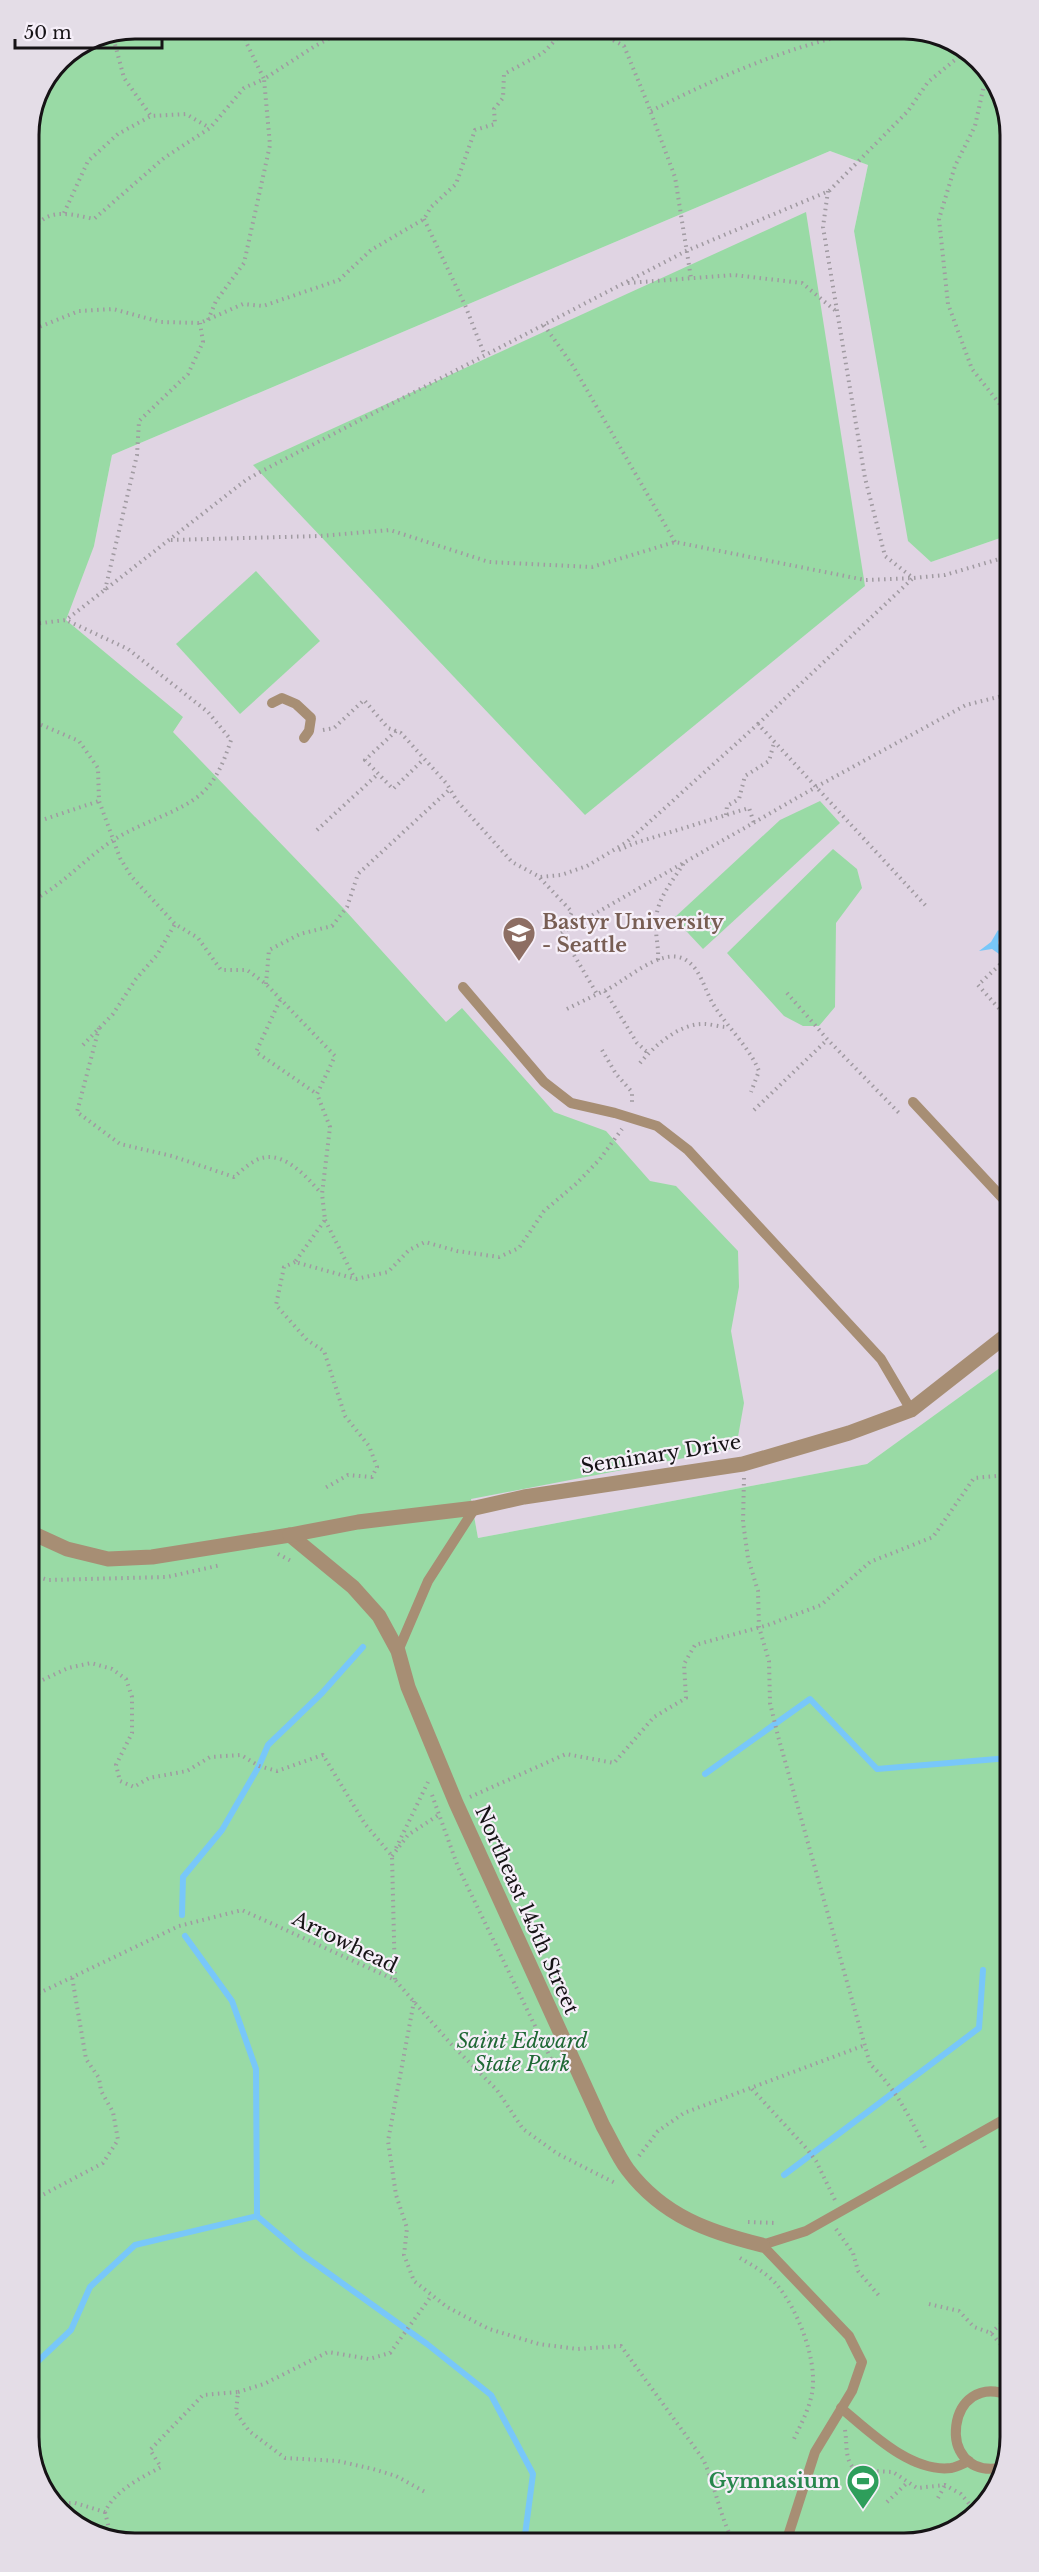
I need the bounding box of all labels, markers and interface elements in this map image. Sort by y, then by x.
scale bar [15,12,162,50]
text: 50 m [24,22,72,44]
place label: Bastyr University - Seattle [542,910,725,957]
school or university icon: Bastyr University - Seattle [501,915,537,962]
street label: Seminary Drive [579,1429,743,1479]
street label: Northeast 145th Street [470,1802,584,2018]
street label: Arrowhead [288,1906,401,1978]
park label: Saint Edward State Park [457,2029,588,2076]
sports icon: Gymnasium [845,2463,881,2510]
place label: Gymnasium [709,2469,840,2493]

